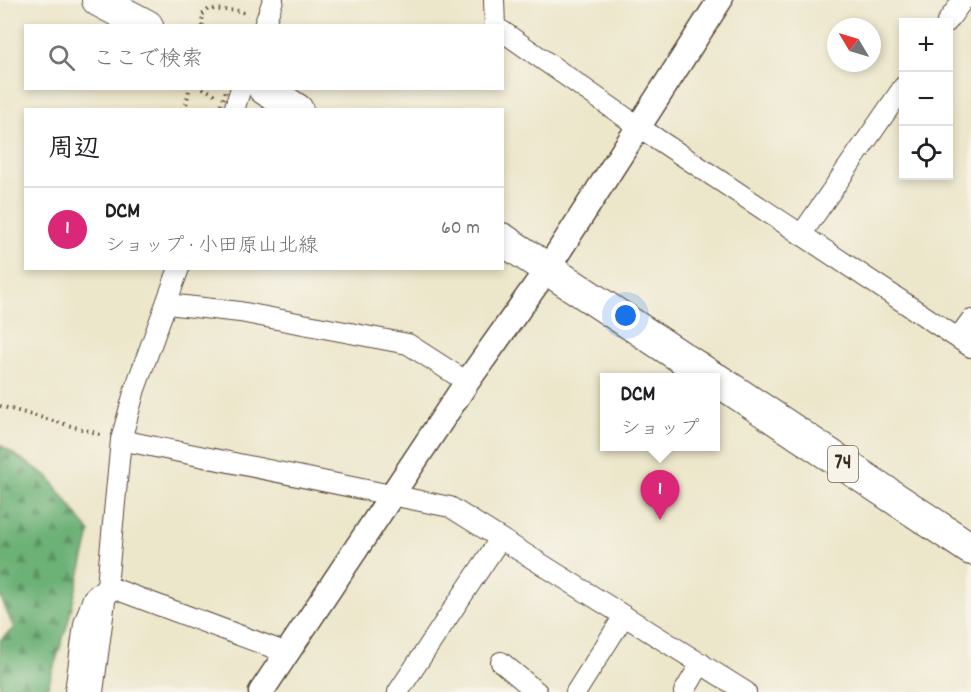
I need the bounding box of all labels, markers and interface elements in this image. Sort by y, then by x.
north arrow [827,18,881,72]
map controls [899,18,953,180]
button: + [899,18,953,72]
search box [24,24,504,90]
icon: search [45,41,78,74]
text: ここで検索 [93,45,203,76]
button: − [899,72,953,126]
button: locate [899,126,953,180]
text: 周辺 [48,132,100,169]
text: DCM [105,197,140,228]
text: 1 [65,215,70,243]
text: 60 m [441,215,480,243]
text: ショップ · 小田原山北線 [105,233,318,261]
your location [611,301,640,330]
popup [600,373,720,451]
text: DCM [620,380,656,411]
text: ショップ [620,416,700,444]
road number: 74 [828,446,858,482]
pin: 1 [640,470,680,520]

